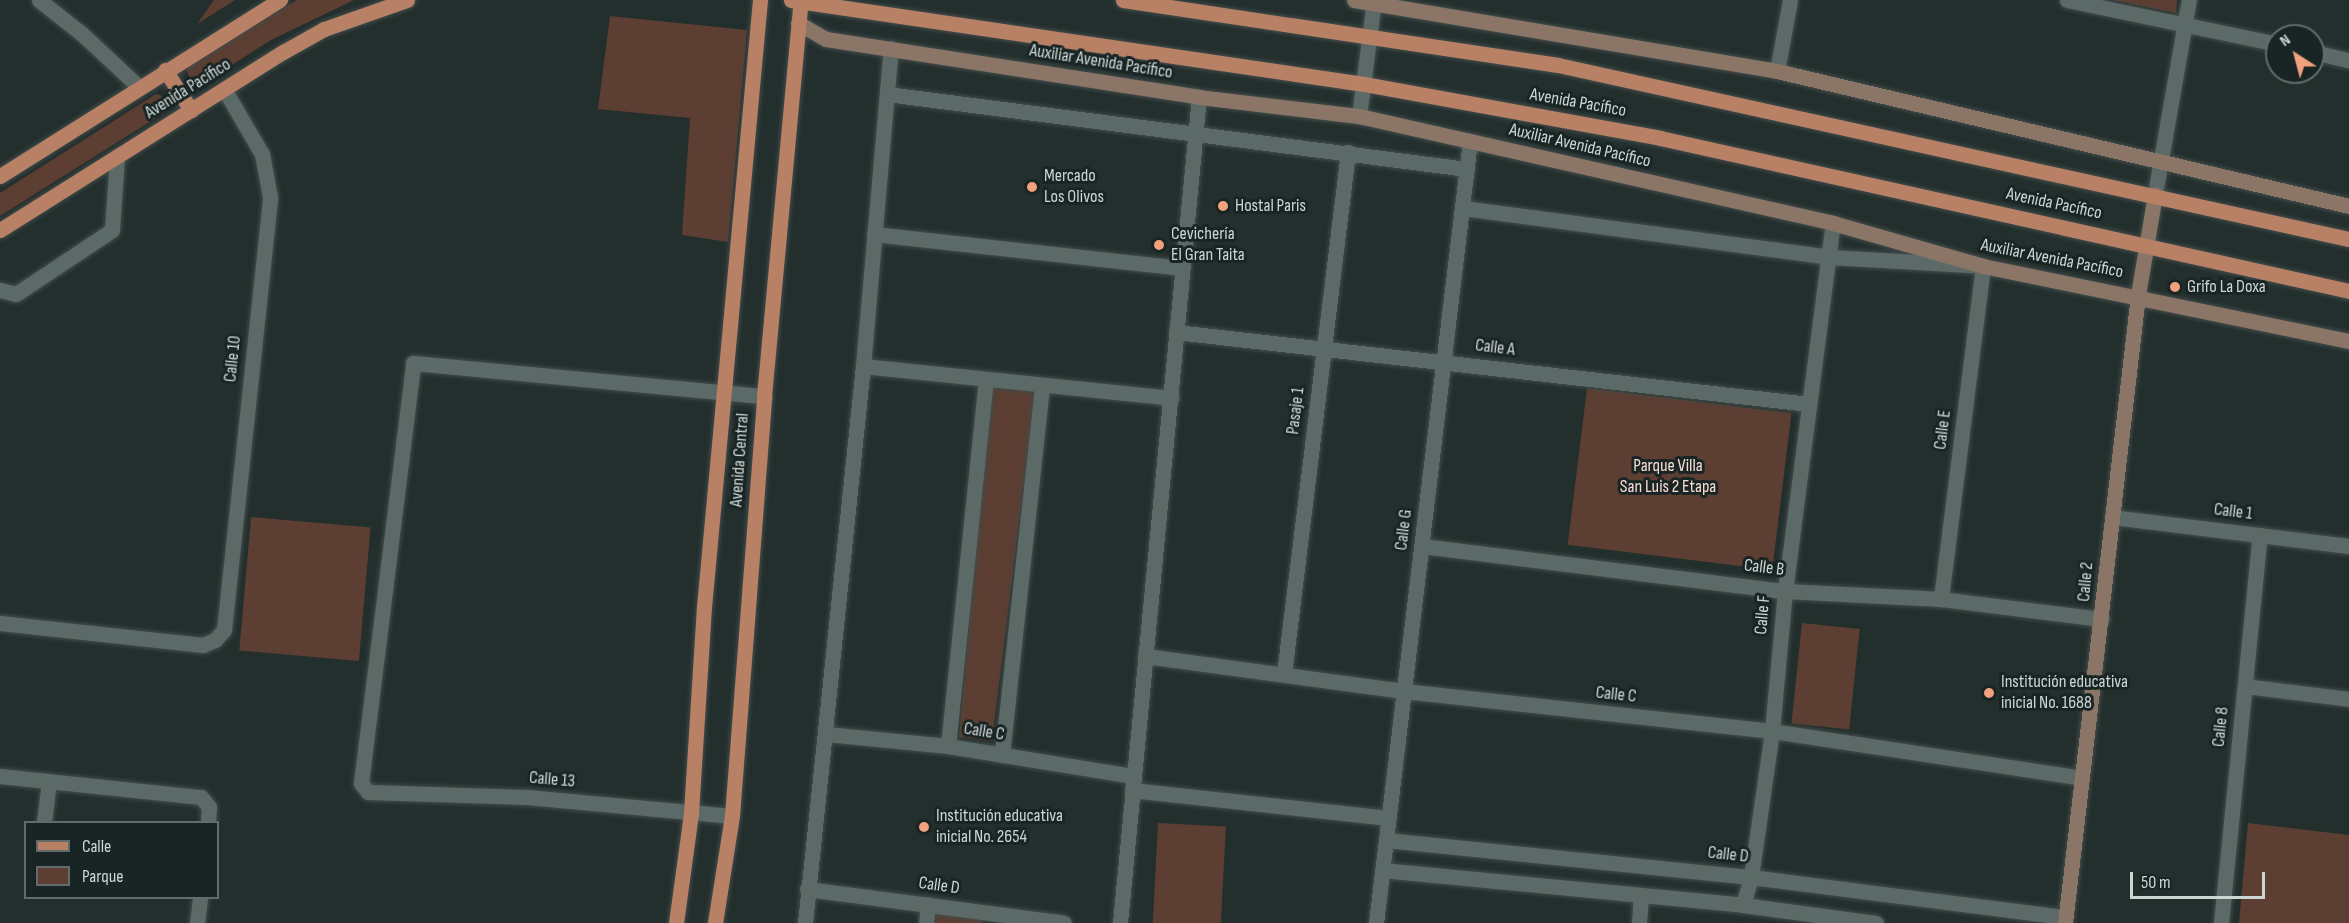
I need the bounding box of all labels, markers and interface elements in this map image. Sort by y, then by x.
north arrow [2265,24,2325,84]
text: N [2276,30,2294,51]
street label: Auxiliar Avenida Pacífico [1028,40,1174,84]
street label: Avenida Pacífico [141,54,235,124]
street label: Avenida Pacífico [1528,84,1628,122]
street label: Auxiliar Avenida Pacífico [1507,119,1653,173]
place label: Mercado Los Olivos [1044,166,1104,208]
marker: Mercado Los Olivos [1025,180,1039,194]
street label: Avenida Pacífico [2004,183,2104,225]
place label: Hostal Paris [1235,195,1306,217]
marker: Hostal Paris [1216,199,1230,213]
place label: Cevichería El Gran Taita [1171,224,1245,266]
street label: Auxiliar Avenida Pacífico [1979,235,2125,283]
marker: Cevichería El Gran Taita [1152,238,1166,252]
place label: Grifo La Doxa [2187,276,2266,298]
marker: Grifo La Doxa [2168,280,2182,294]
street label: Calle 10 [220,335,246,383]
street label: Calle A [1474,335,1516,361]
street label: Pasaje 1 [1282,386,1310,436]
street label: Calle E [1930,409,1956,451]
street label: Avenida Central [726,412,754,508]
park label: Parque Villa San Luis 2 Etapa [1620,456,1716,498]
street label: Calle 1 [2213,499,2253,525]
street label: Calle G [1391,508,1417,552]
street label: Calle B [1743,555,1785,581]
street label: Calle 2 [2074,561,2098,603]
street label: Calle F [1751,595,1775,635]
place label: Institución educativa inicial No. 1688 [2001,672,2128,714]
street label: Calle C [1595,682,1637,708]
marker: Institución educativa inicial No. 1688 [1982,686,1996,700]
street label: Calle 8 [2208,706,2234,748]
street label: Calle C [962,718,1006,746]
street label: Calle 13 [528,767,576,793]
place label: Institución educativa inicial No. 2654 [936,806,1063,848]
marker: Institución educativa inicial No. 2654 [917,820,931,834]
legend [24,821,219,899]
text: Calle [82,836,111,857]
street label: Calle D [1706,842,1750,868]
scale bar [2133,860,2268,898]
text: Parque [82,866,123,887]
street label: Calle D [917,872,961,900]
text: 50 m [2141,872,2171,893]

